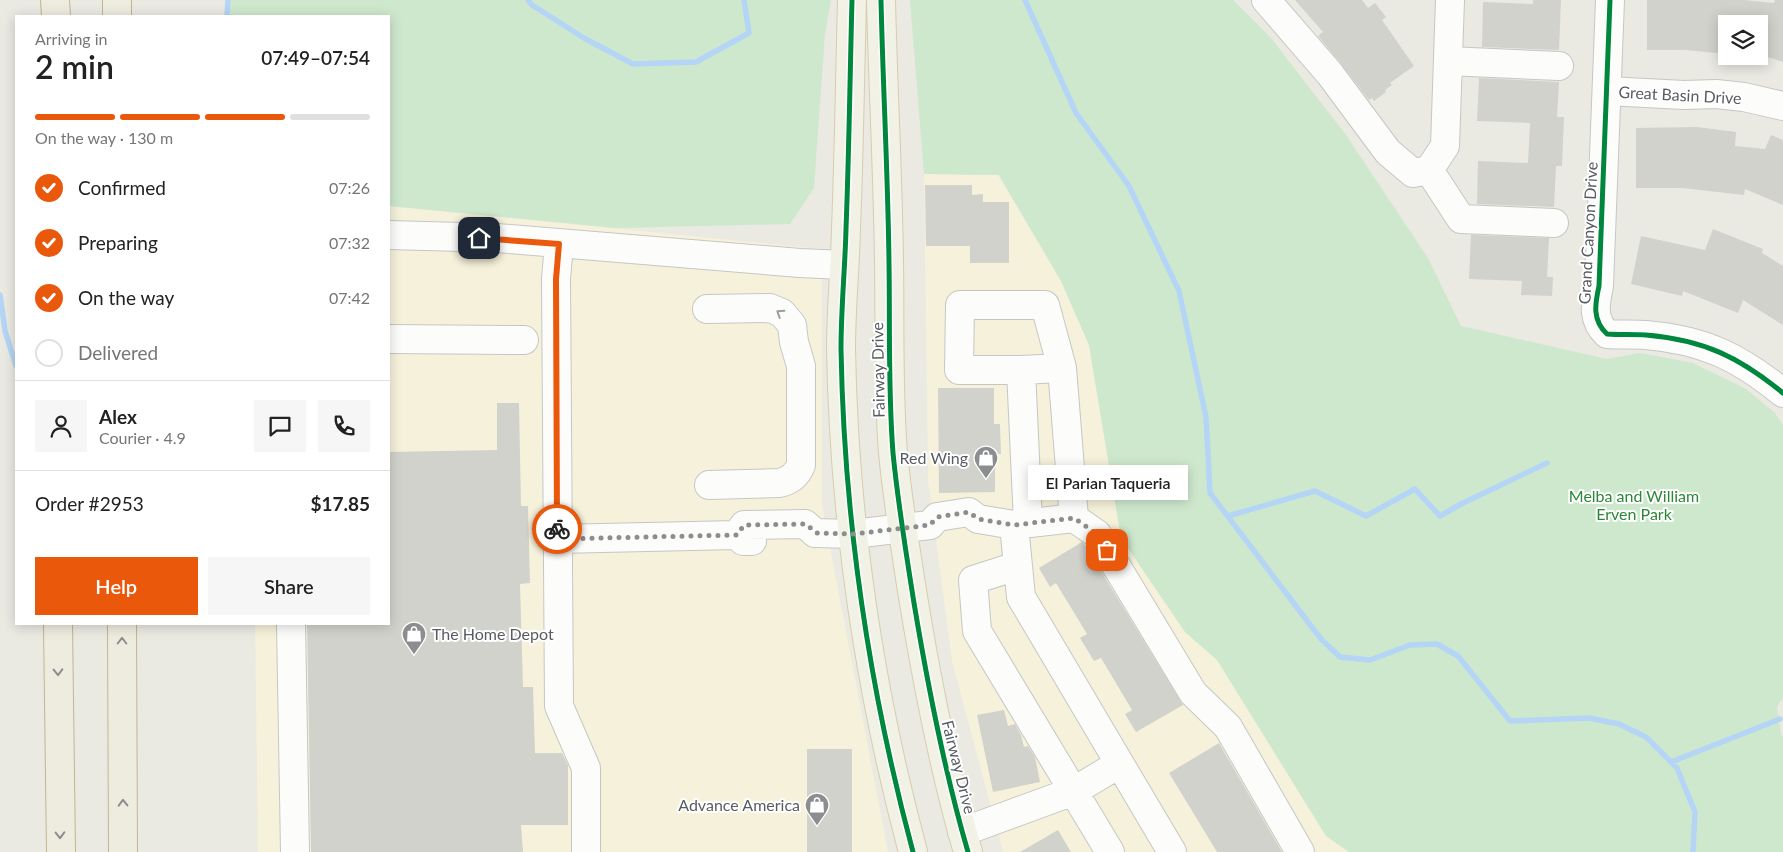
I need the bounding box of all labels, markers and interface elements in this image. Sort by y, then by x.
map controls [1718,15,1768,65]
button: layers [1718,15,1768,65]
text: Arriving in [35,29,108,48]
text: 07:49–07:54 [261,46,370,69]
text: 2 min [35,47,114,86]
street label: Great Basin Drive [1618,82,1742,107]
text: On the way · 130 m [35,128,173,147]
street label: Grand Canyon Drive [1574,161,1601,305]
icon: check [35,174,63,202]
text: Confirmed [78,176,166,199]
text: 07:26 [329,178,370,197]
pin [458,217,500,259]
icon: home [465,224,493,252]
icon: check [35,229,63,257]
text: Preparing [78,231,158,254]
text: 07:32 [329,233,370,252]
icon: check [35,284,63,312]
text: On the way [78,286,174,309]
text: 07:42 [329,288,370,307]
one-way arrow [776,310,785,320]
street label: Fairway Drive [867,322,888,418]
text: Delivered [78,341,158,364]
button: person [35,400,87,452]
button: chat [254,400,306,452]
button: phone [318,400,370,452]
text: Alex [99,405,137,428]
text: Courier · 4.9 [99,428,186,447]
shop icon: Red Wing [973,445,999,479]
place label: Red Wing [900,448,968,467]
callout: El Parian Taqueria [1027,465,1187,500]
text: El Parian Taqueria [1045,473,1171,492]
park label: Melba and William Erven Park [1569,486,1699,523]
text: Order #2953 [35,492,144,515]
text: $17.85 [310,492,370,515]
courier [532,504,582,554]
icon: bike [543,515,571,543]
pin [1086,529,1128,571]
icon: bag [1093,536,1121,564]
button: Help [35,557,198,615]
button: Share [208,557,370,615]
shop icon: The Home Depot [401,621,427,655]
place label: The Home Depot [432,624,554,643]
one-way arrow [117,637,127,644]
one-way arrow [53,669,63,677]
street label: Fairway Drive [939,718,980,816]
shop icon: Advance America [804,792,830,826]
place label: Advance America [678,795,800,814]
one-way arrow [118,799,128,807]
one-way arrow [55,832,65,839]

